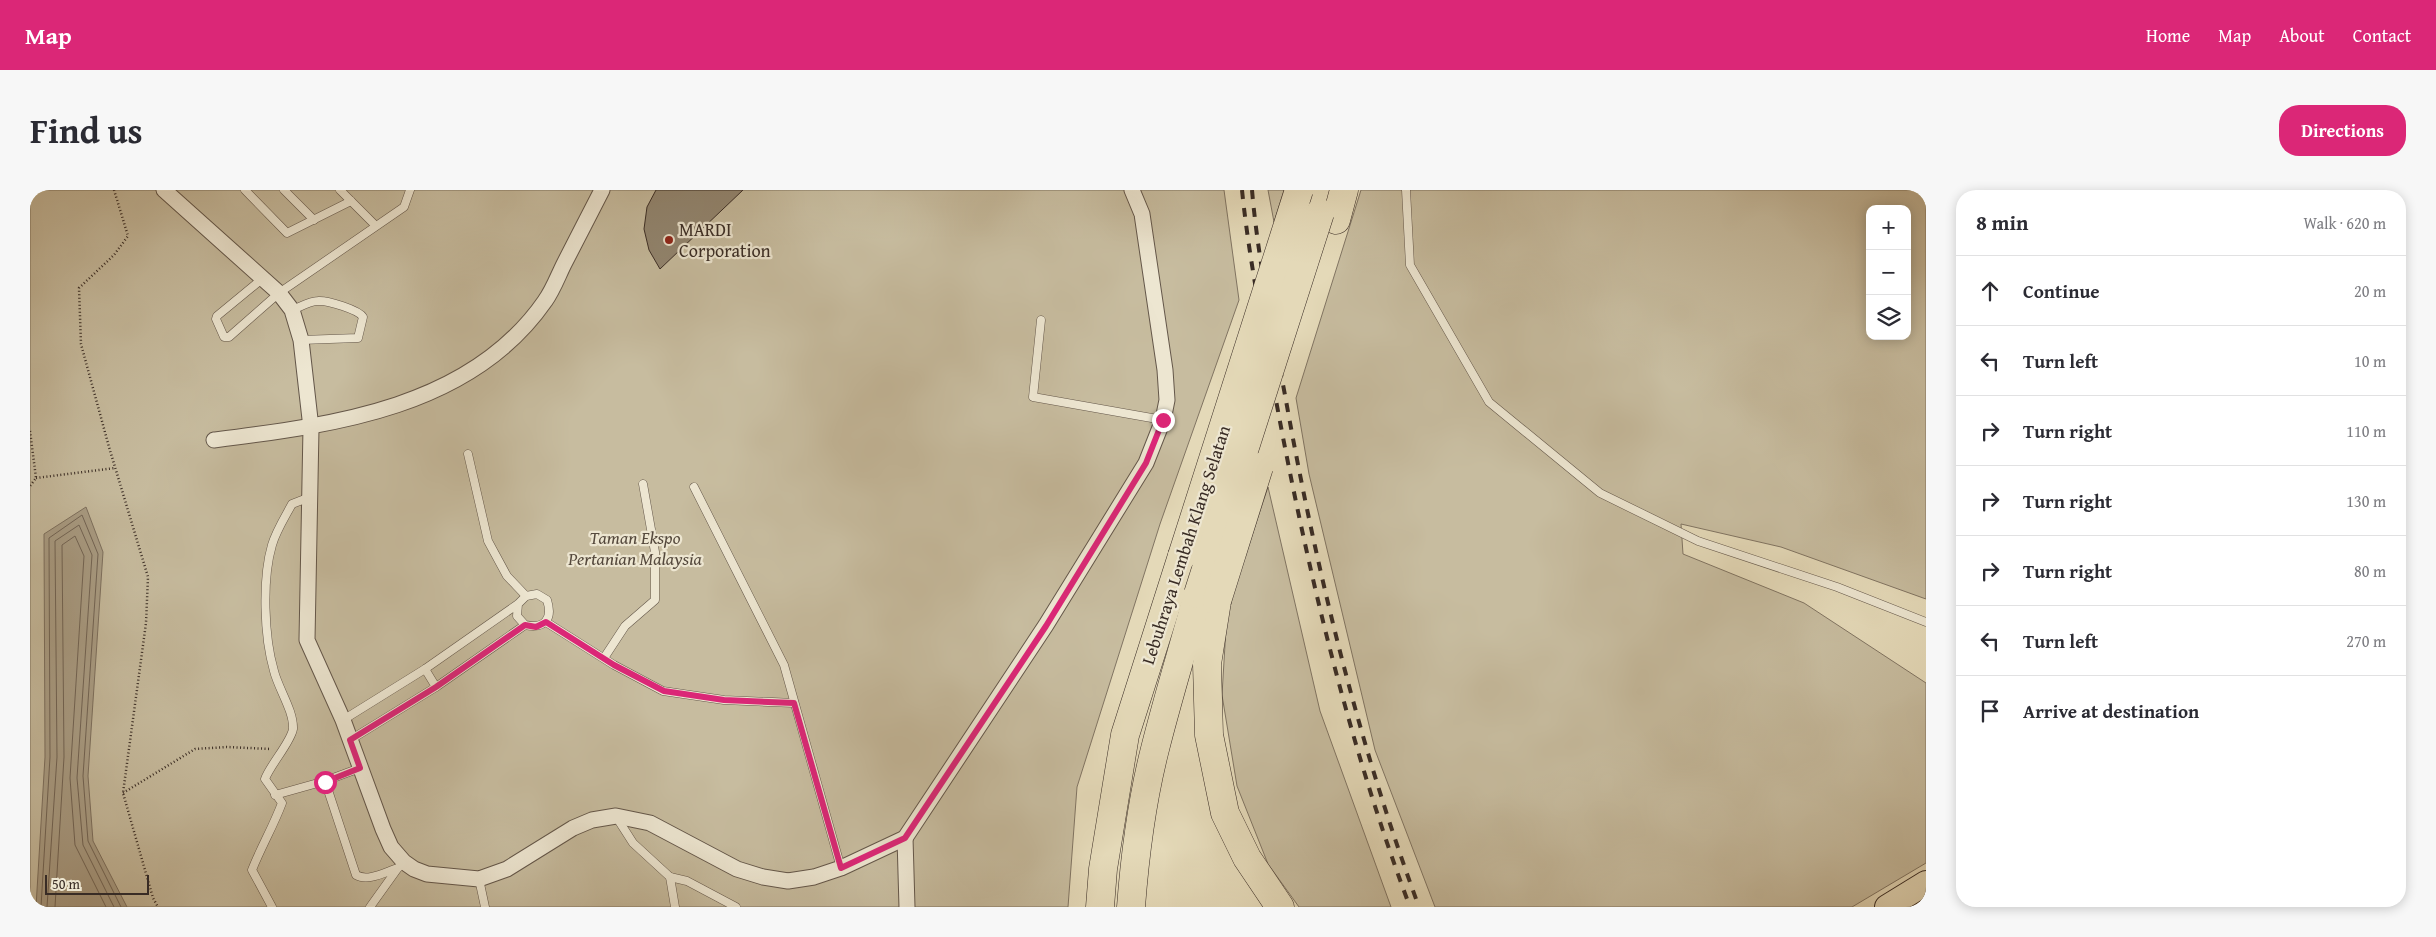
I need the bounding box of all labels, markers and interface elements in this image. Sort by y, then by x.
text: Map [25,18,72,53]
text: Home [2146,22,2190,49]
text: Map [2218,22,2251,49]
text: About [2279,22,2325,49]
text: Contact [2353,22,2411,49]
text: Find us [30,105,143,156]
button: Directions [2279,105,2406,156]
map controls [1866,205,1911,340]
button: + [1866,205,1911,250]
text: 8 min [1976,207,2028,238]
text: Walk · 620 m [2303,211,2386,235]
place label: MARDI Corporation [679,216,771,264]
marker: MARDI Corporation [663,234,675,246]
button: − [1866,250,1911,295]
icon: ahead [1976,277,2004,305]
text: Continue [2023,277,2100,305]
text: 20 m [2354,279,2386,303]
button: layers [1866,295,1911,340]
icon: left [1976,347,2004,375]
text: Turn left [2023,347,2098,375]
text: 10 m [2354,349,2386,373]
route end [1152,409,1175,432]
icon: right [1976,417,2004,445]
text: Turn right [2023,417,2112,445]
text: 110 m [2346,419,2386,443]
street label: Lebuhraya Lembah Klang Selatan [1134,422,1237,668]
icon: right [1976,487,2004,515]
text: Turn right [2023,487,2112,515]
text: 130 m [2346,489,2386,513]
park label: Taman Ekspo Pertanian Malaysia [567,524,703,572]
icon: right [1976,557,2004,585]
text: Turn right [2023,557,2112,585]
text: 80 m [2354,559,2386,583]
icon: left [1976,627,2004,655]
text: Turn left [2023,627,2098,655]
text: 270 m [2346,629,2386,653]
icon: arrive [1976,697,2004,725]
text: Arrive at destination [2023,697,2199,725]
route start [314,771,337,794]
scale bar [45,872,149,895]
text: 50 m [52,874,80,894]

